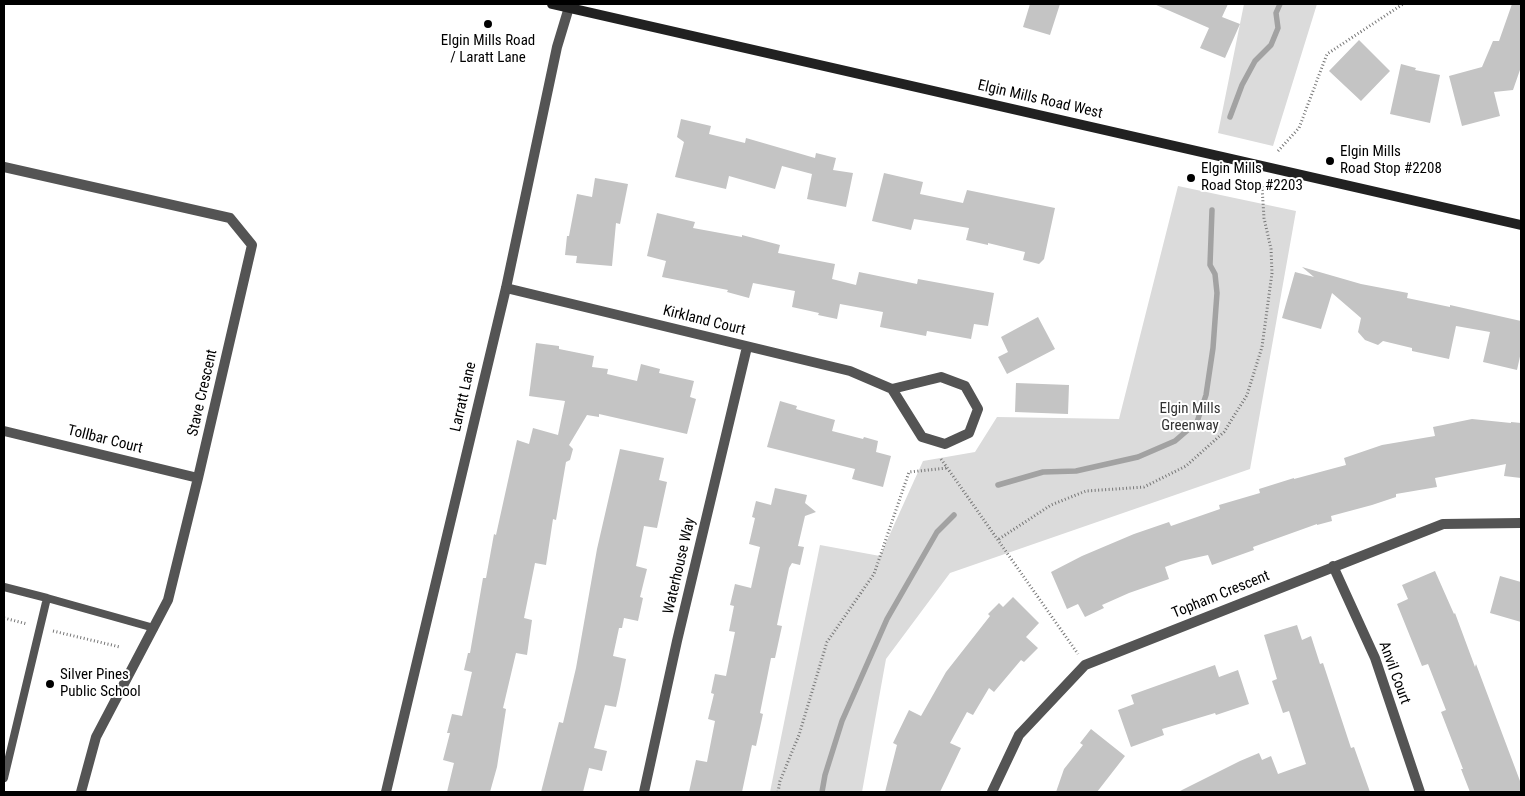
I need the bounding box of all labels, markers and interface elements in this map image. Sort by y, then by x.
marker: Elgin Mills Road / Laratt Lane [482,18,494,30]
place label: Elgin Mills Road / Laratt Lane [441,32,535,67]
street label: Elgin Mills Road West [976,77,1104,123]
place label: Elgin Mills Road Stop #2208 [1340,143,1442,178]
marker: Elgin Mills Road Stop #2208 [1324,155,1336,167]
place label: Elgin Mills Road Stop #2203 [1201,160,1303,195]
marker: Elgin Mills Road Stop #2203 [1185,172,1197,184]
street label: Kirkland Court [661,302,747,340]
street label: Stave Crescent [184,348,222,438]
street label: Larratt Lane [447,360,481,434]
park label: Elgin Mills Greenway [1160,400,1220,435]
street label: Tollbar Court [66,422,144,458]
street label: Waterhouse Way [660,516,700,616]
street label: Topham Crescent [1170,567,1272,623]
street label: Anvil Court [1374,639,1414,707]
place label: Silver Pines Public School [60,666,141,701]
marker: Silver Pines Public School [44,678,56,690]

